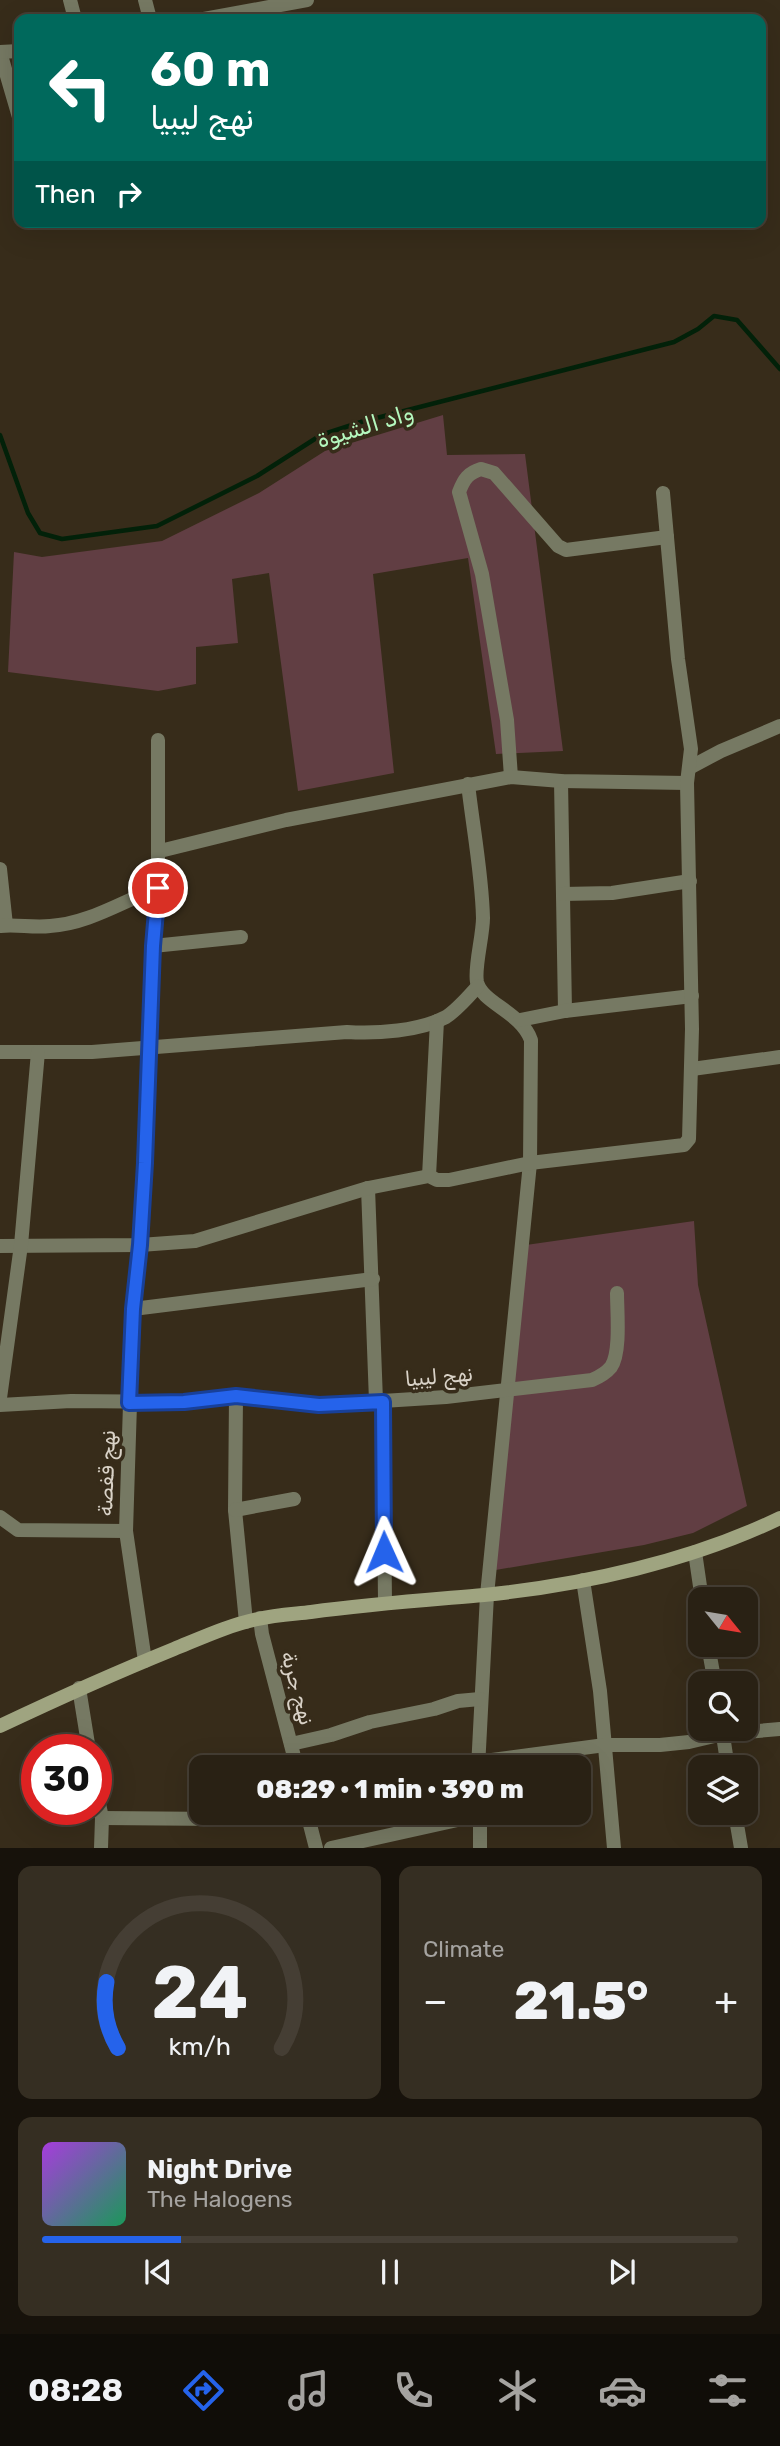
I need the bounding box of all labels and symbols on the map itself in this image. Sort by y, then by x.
water label: واد الشيوة [313,398,417,454]
pin [128,858,188,918]
street label: نهج ليبيا [404,1361,474,1393]
street label: نهج قفصة [92,1429,122,1517]
position arrow [347,1515,421,1589]
north arrow [688,1587,758,1657]
street label: نهج جربة [274,1648,320,1728]
speed limit sign: 30 [21,1734,112,1825]

